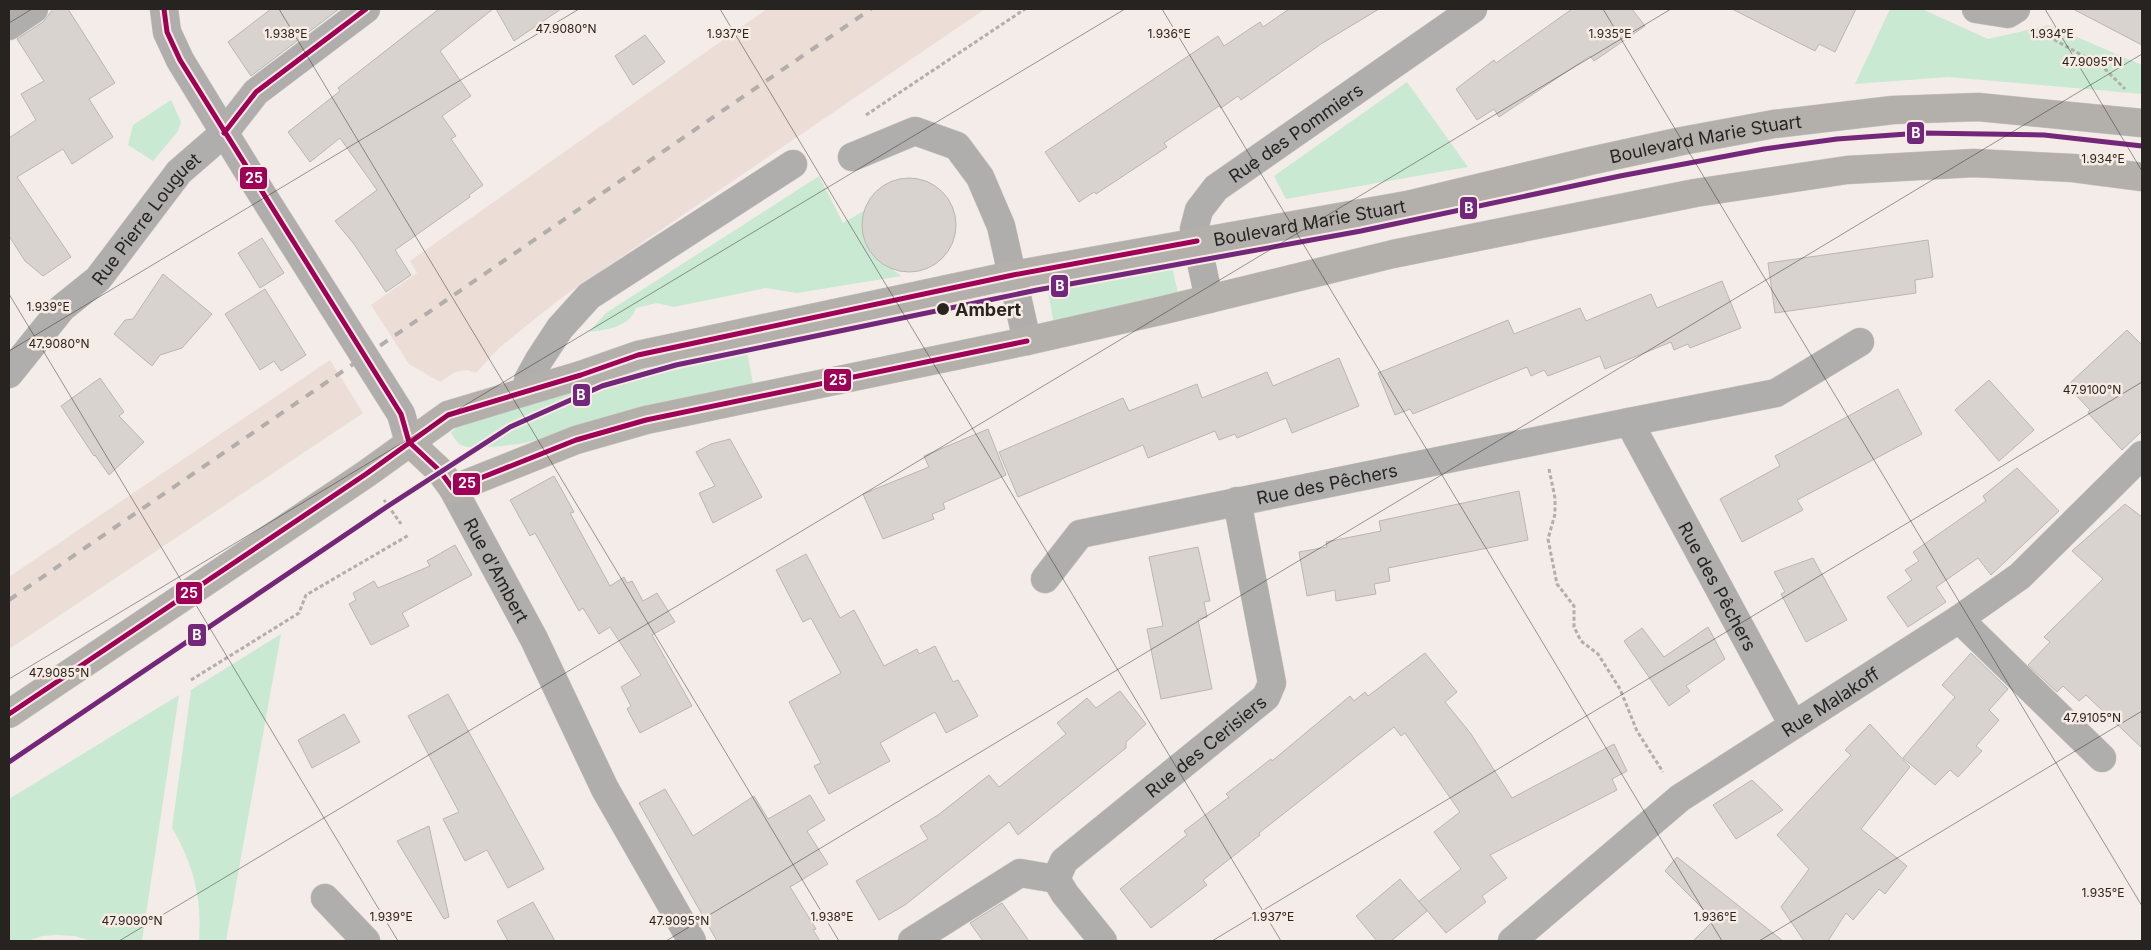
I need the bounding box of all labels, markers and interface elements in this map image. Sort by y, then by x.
text: 47.9080°N [536,21,596,36]
text: 1.938°E [264,26,308,41]
text: 1.937°E [707,26,749,41]
text: 1.936°E [1147,26,1191,41]
text: 1.935°E [1588,26,1632,41]
text: 1.934°E [2030,26,2074,41]
text: 47.9095°N [2062,54,2122,69]
street label: Rue des Pommiers [1224,79,1367,187]
street label: Boulevard Marie Stuart [1608,110,1803,167]
line badge: B [1906,121,1925,145]
text: B [1911,124,1921,141]
street label: Rue Pierre Louguet [87,148,204,289]
text: 1.934°E [2081,151,2125,166]
line badge: 25 [239,166,268,190]
text: 25 [245,169,263,186]
street label: Boulevard Marie Stuart [1212,195,1407,250]
line badge: B [1459,196,1478,220]
text: B [1464,199,1474,216]
line badge: B [1050,274,1069,298]
text: B [1055,277,1065,294]
text: 1.939°E [26,299,70,314]
place label: Ambert [955,299,1022,320]
marker: Ambert [935,301,951,317]
text: 47.9080°N [29,336,89,351]
line badge: 25 [823,368,852,392]
text: 25 [829,371,847,388]
text: 47.9100°N [2063,382,2121,397]
line badge: B [572,383,591,407]
text: B [576,386,586,403]
street label: Rue des Pêchers [1254,459,1399,508]
line badge: 25 [452,472,481,496]
text: 25 [458,474,476,491]
street label: Rue d'Ambert [460,514,533,626]
street label: Rue des Pêchers [1674,518,1761,654]
line badge: 25 [175,581,203,605]
text: 25 [180,584,198,601]
line badge: B [187,623,207,647]
text: B [192,626,202,643]
street label: Rue Malakoff [1778,663,1883,741]
text: 47.9085°N [29,665,89,680]
street label: Rue des Cerisiers [1141,691,1270,801]
text: 47.9105°N [2063,710,2121,725]
text: 1.935°E [2081,885,2125,900]
text: 1.939°E [369,909,413,924]
text: 1.938°E [810,909,854,924]
text: 1.937°E [1252,909,1294,924]
text: 1.936°E [1693,909,1737,924]
text: 47.9090°N [102,913,162,928]
text: 47.9095°N [649,913,709,928]

